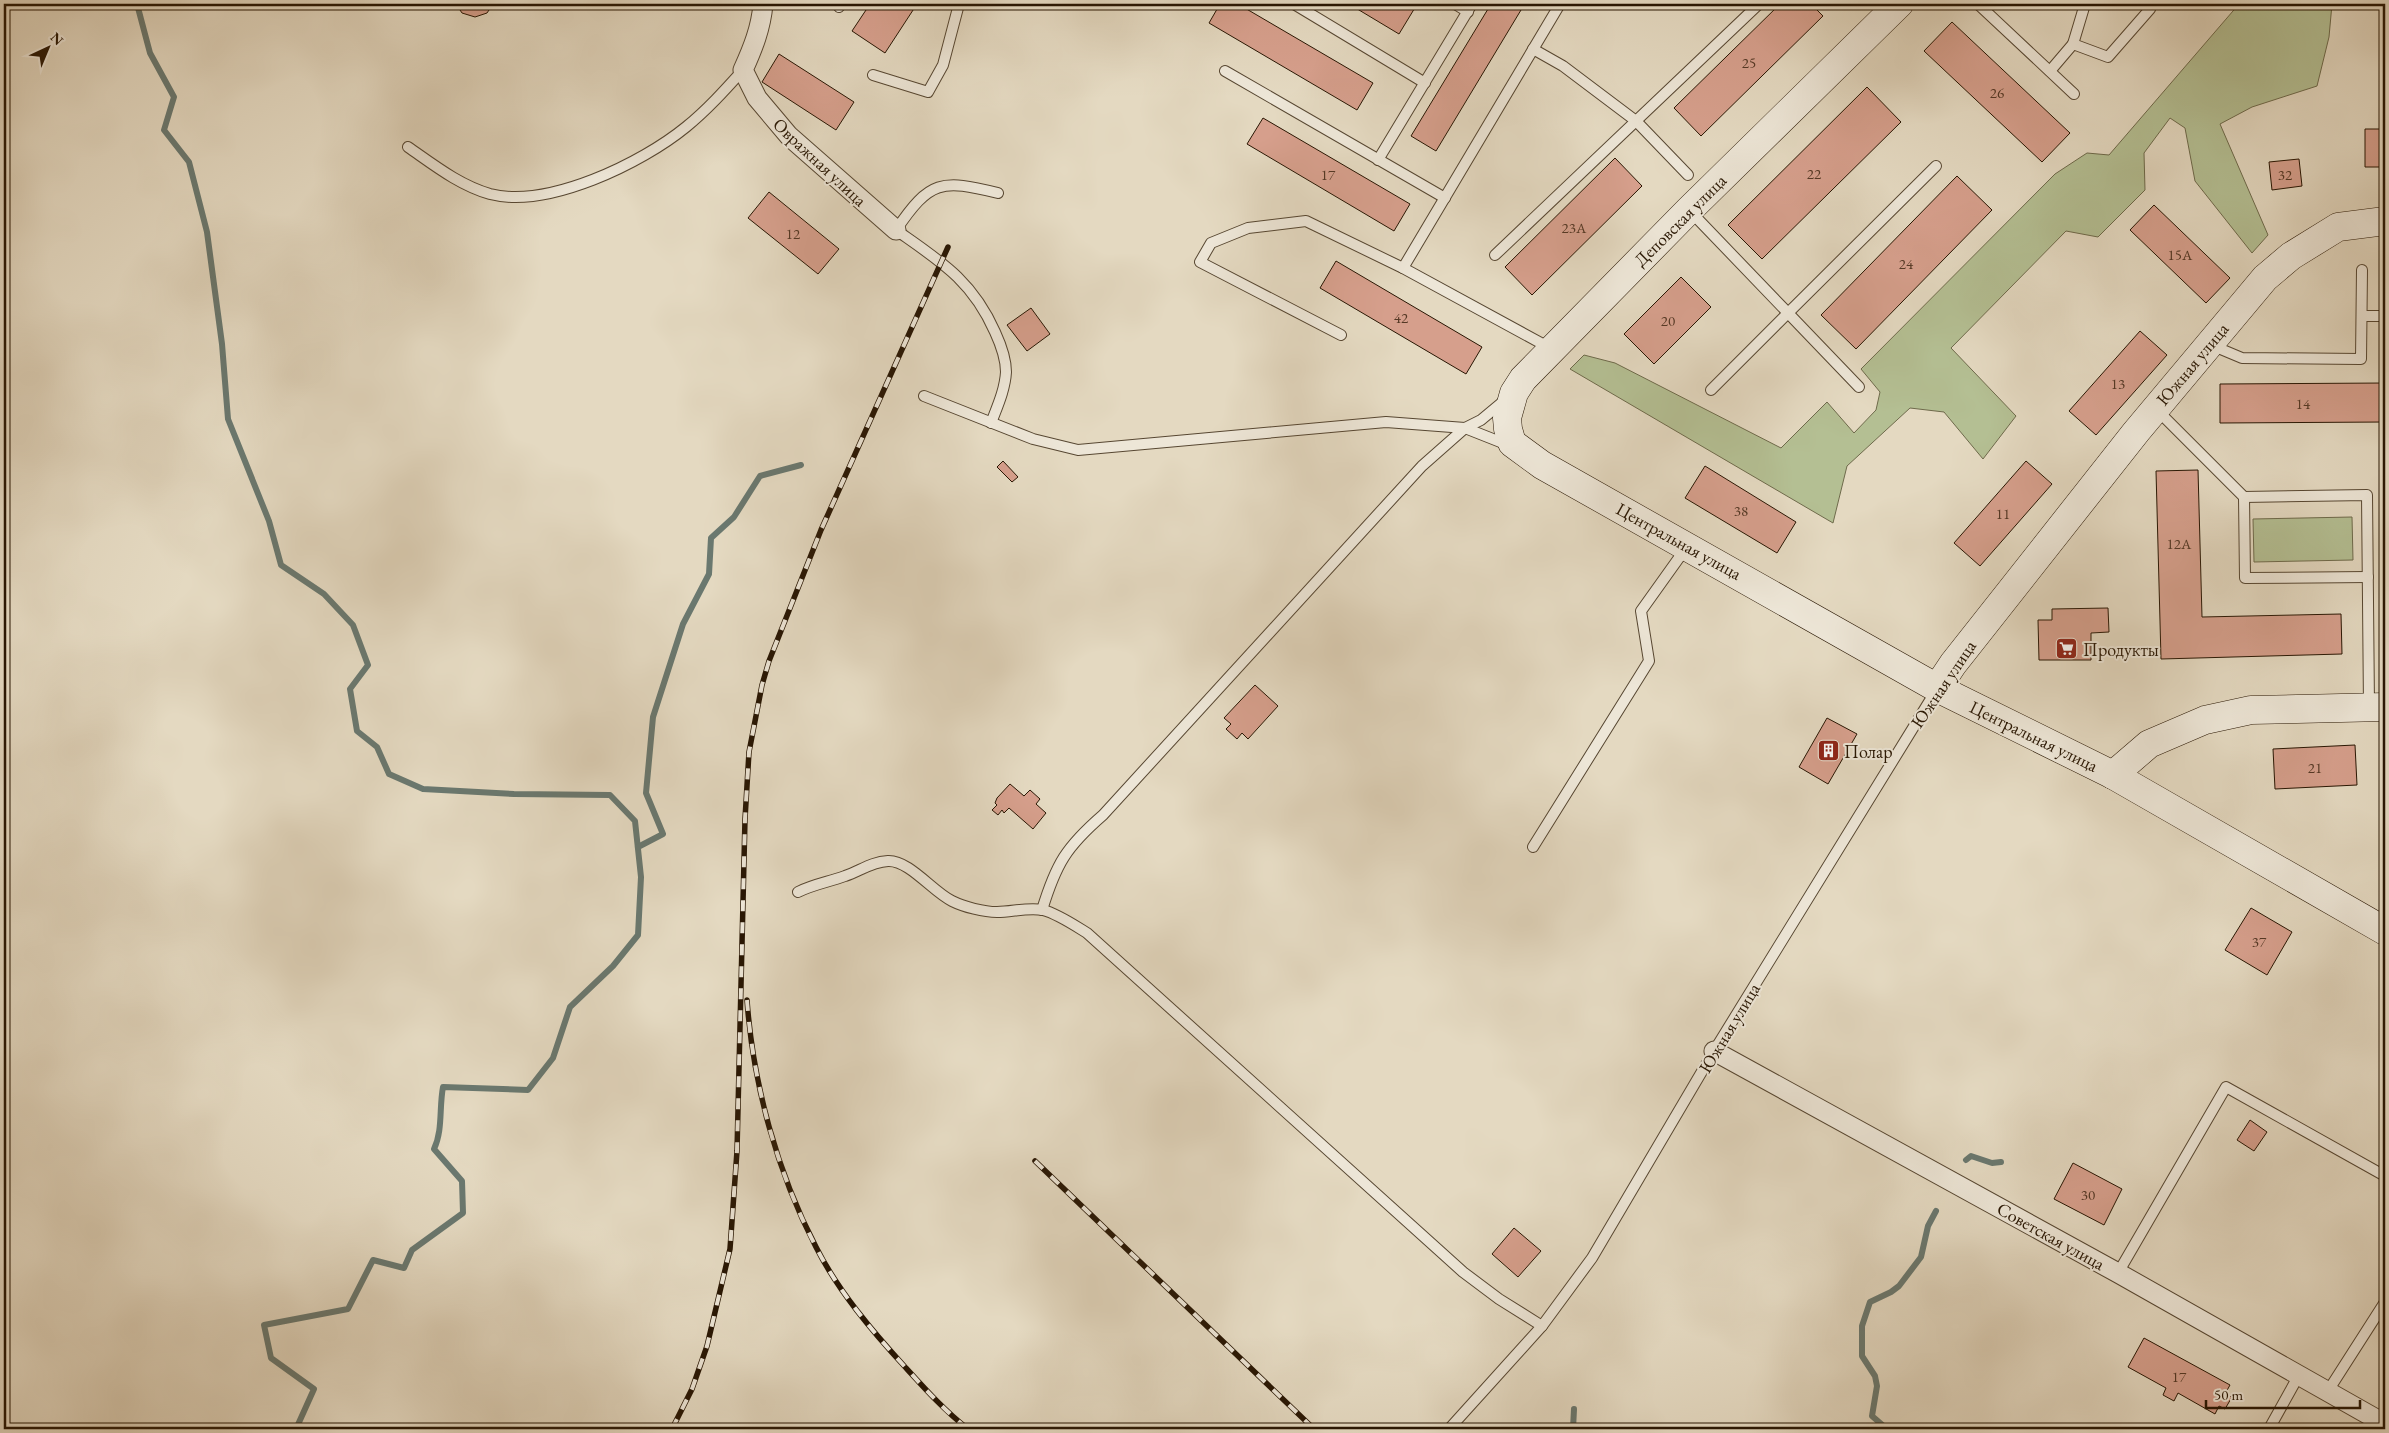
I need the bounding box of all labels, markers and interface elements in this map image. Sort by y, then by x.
north arrow [22,22,72,72]
text: N [47,28,68,50]
house number: 25 [1742,53,1756,72]
house number: 26 [1990,83,2004,102]
street label: Овражная улица [768,113,872,212]
house number: 22 [1807,164,1822,183]
house number: 17 [1321,165,1336,184]
house number: 32 [2278,165,2293,184]
street label: Деповская улица [1629,168,1732,271]
house number: 23А [1562,218,1587,237]
house number: 12 [786,224,801,243]
house number: 15А [2168,245,2193,264]
house number: 24 [1899,254,1914,273]
house number: 42 [1394,308,1409,327]
house number: 20 [1661,311,1675,330]
street label: Южная улица [2151,317,2234,410]
house number: 13 [2111,374,2125,393]
house number: 14 [2296,394,2311,413]
street label: Центральная улица [1612,497,1746,585]
house number: 38 [1734,501,1748,520]
house number: 11 [1996,504,2010,523]
house number: 12А [2167,534,2192,553]
street label: Южная улица [1905,635,1981,732]
supermarket icon: Продукты [2055,637,2079,661]
place label: Продукты [2083,638,2159,661]
street label: Центральная улица [1966,695,2103,777]
building icon: Полар [1816,739,1840,763]
place label: Полар [1844,740,1893,763]
house number: 21 [2308,758,2322,777]
house number: 37 [2252,932,2267,951]
street label: Южная улица [1693,978,1765,1077]
house number: 30 [2081,1185,2095,1204]
street label: Советская улица [1993,1197,2110,1276]
house number: 17 [2172,1367,2187,1386]
scale bar [2206,1378,2360,1410]
text: 50 m [2214,1385,2243,1404]

